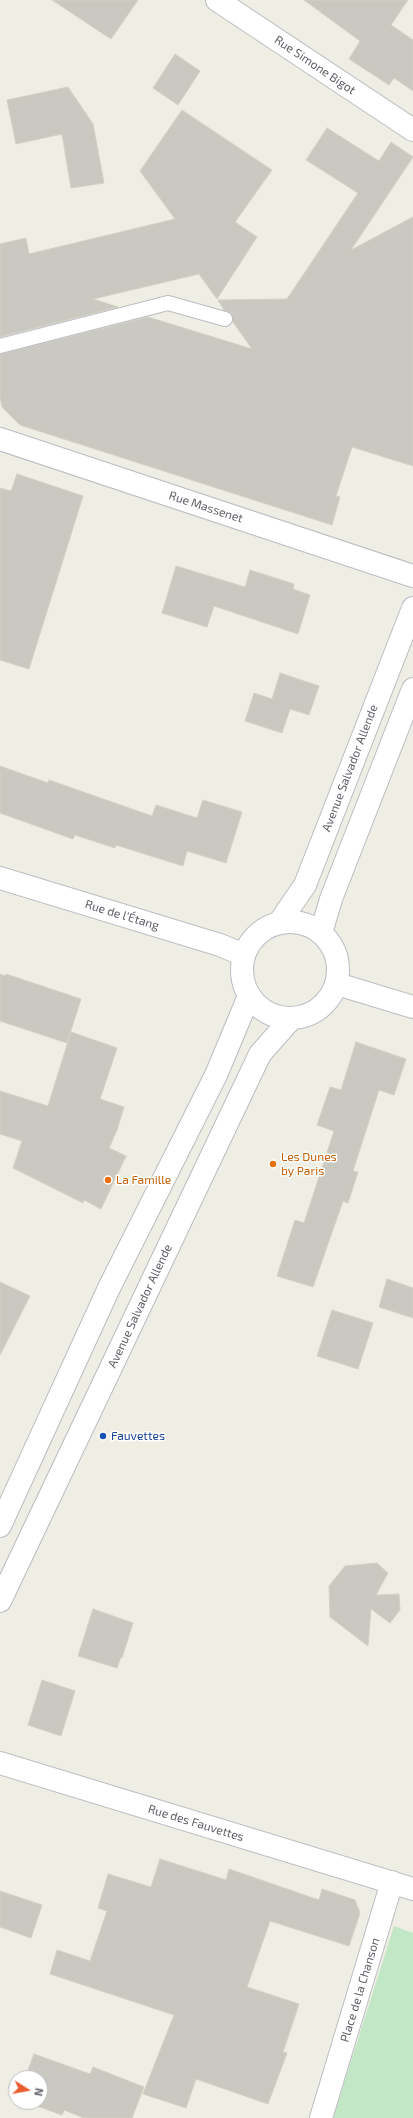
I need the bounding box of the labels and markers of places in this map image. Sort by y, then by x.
place label: Les Dunes by Paris [281,1150,337,1178]
marker: Les Dunes by Paris [268,1159,278,1169]
place label: La Famille [116,1173,171,1187]
marker: La Famille [103,1175,113,1185]
place label: Fauvettes [111,1429,165,1443]
marker: Fauvettes [98,1431,108,1441]

